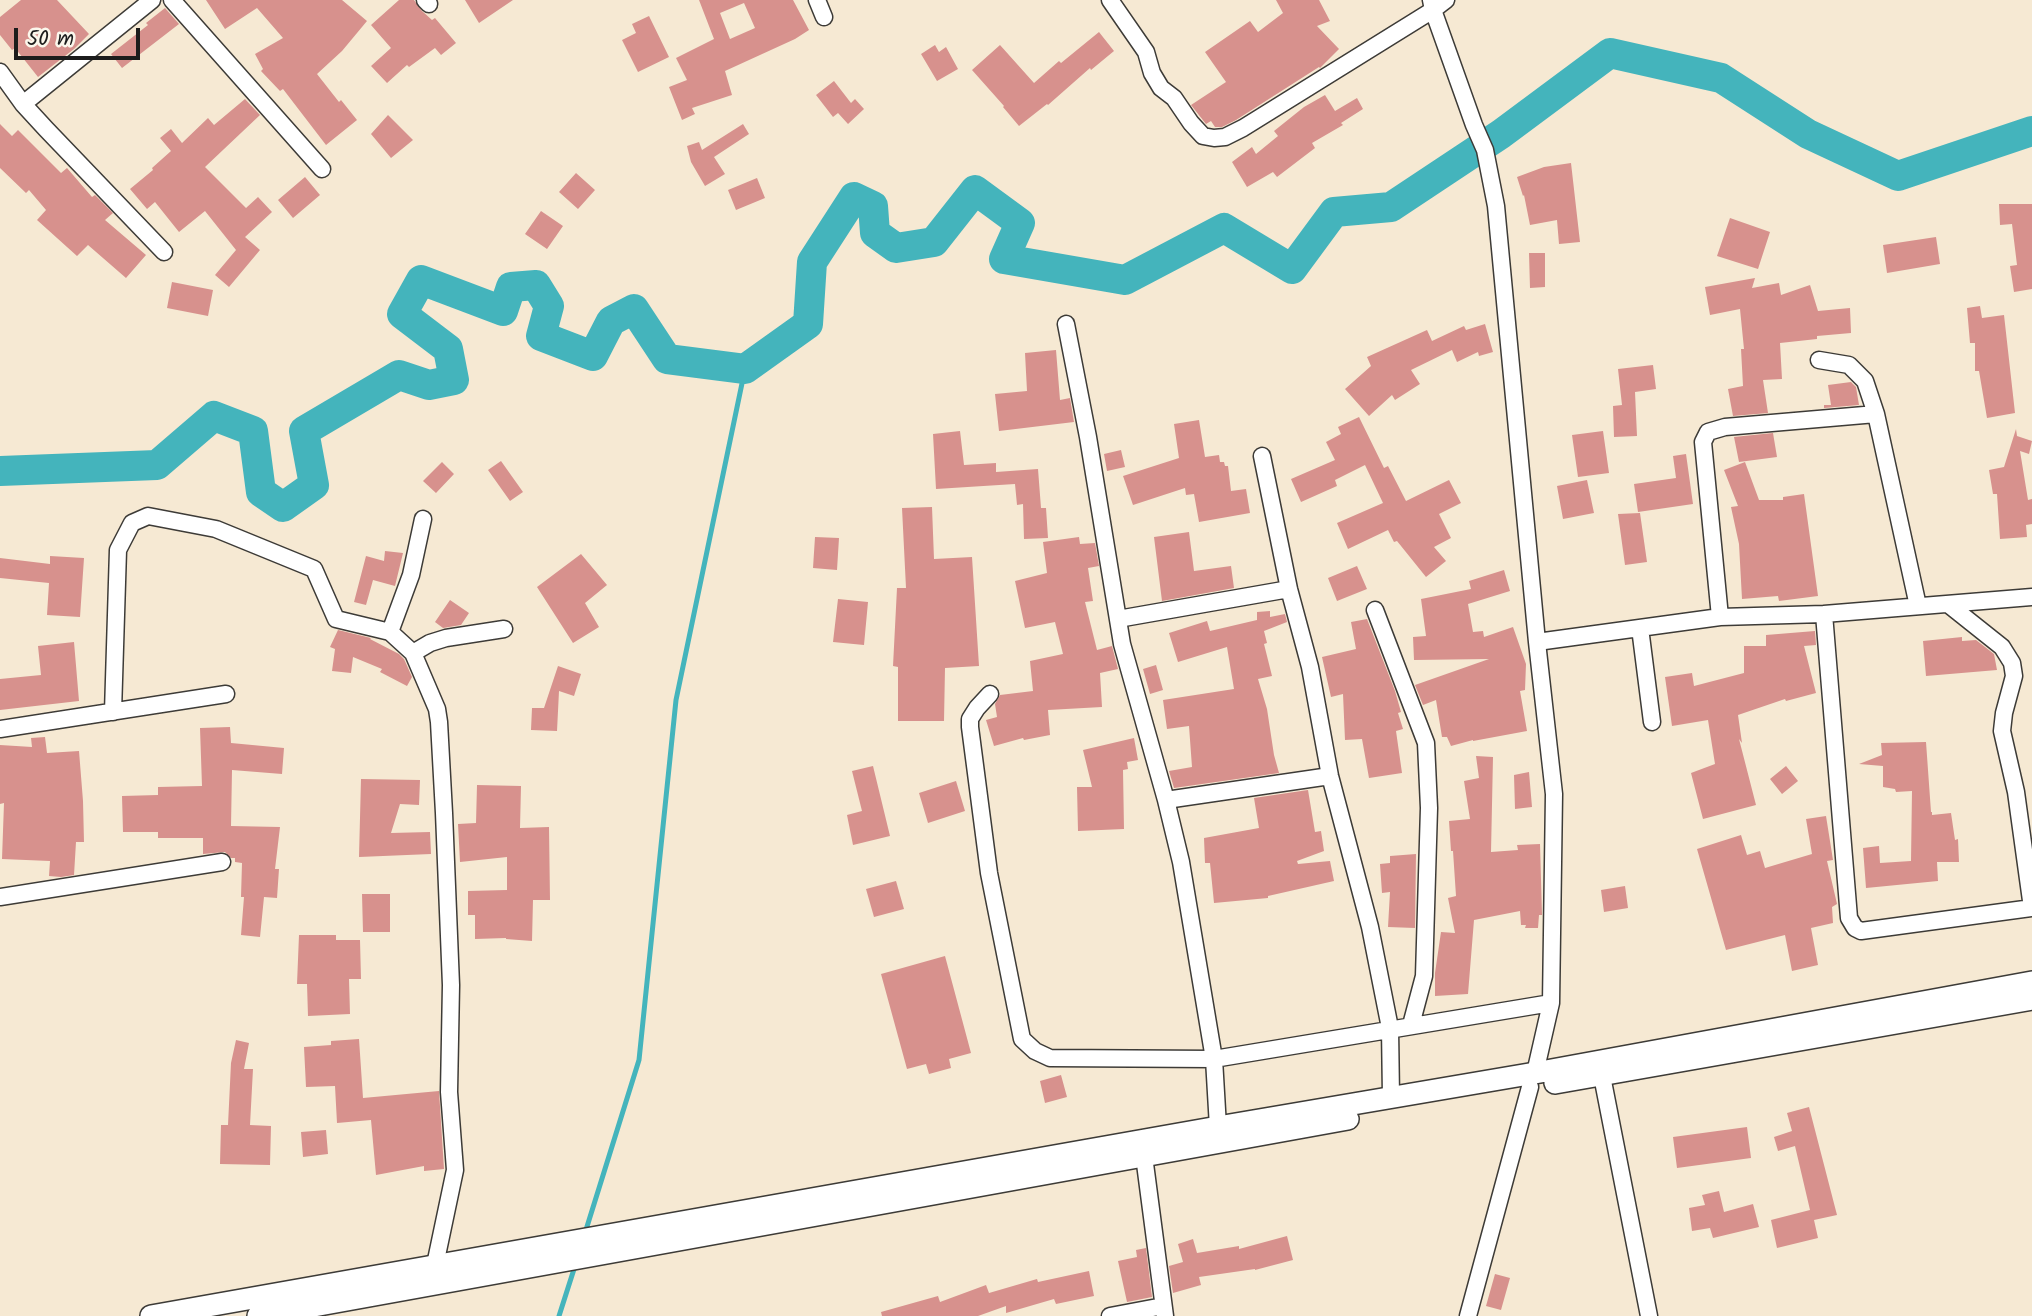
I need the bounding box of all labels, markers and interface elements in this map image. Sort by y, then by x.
scale bar [18,14,144,58]
text: 50 m [27,23,74,56]

